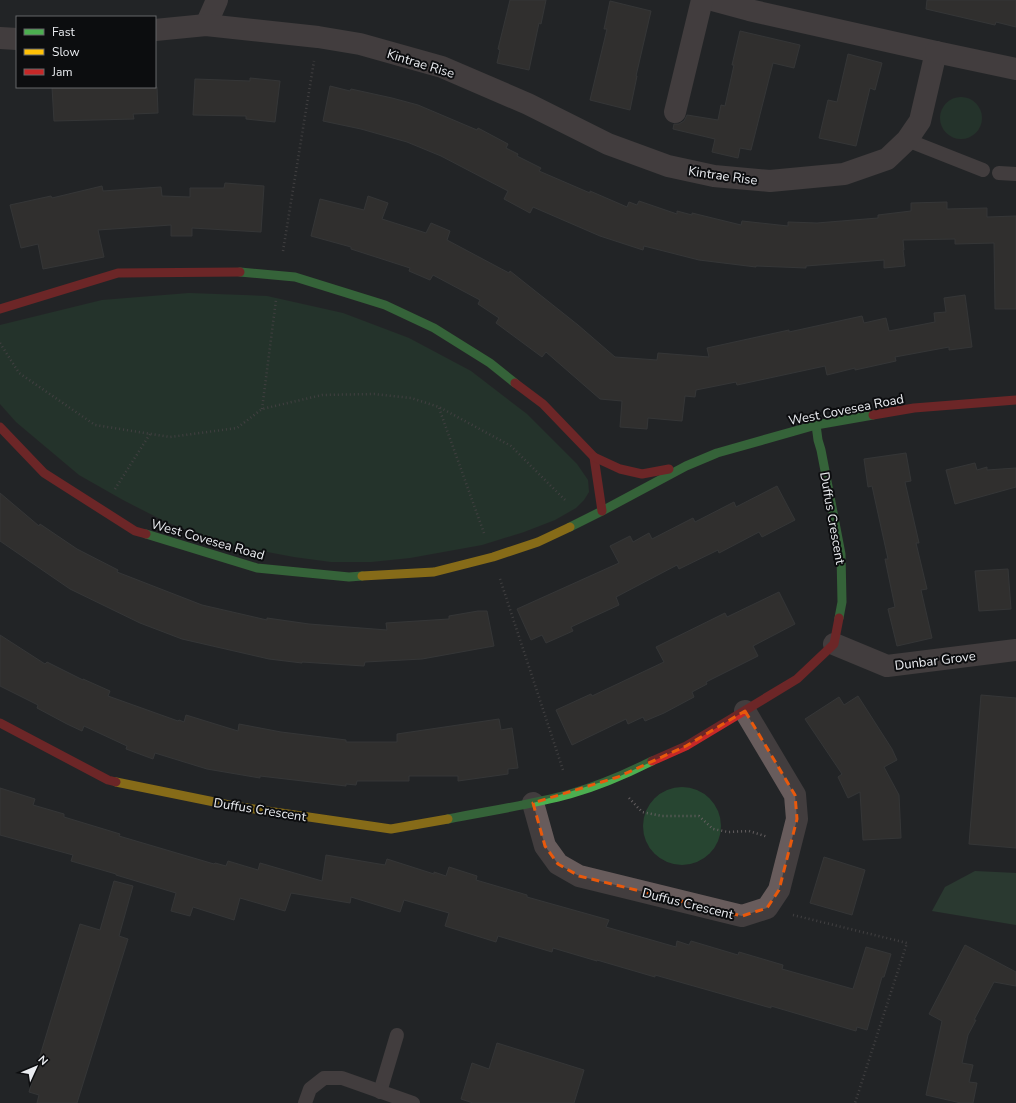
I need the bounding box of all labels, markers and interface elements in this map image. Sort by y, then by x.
legend [16,16,156,88]
text: Fast [52,24,75,40]
text: Slow [52,44,80,60]
street label: Kintrae Rise [385,45,457,83]
text: Jam [51,64,73,80]
street label: Kintrae Rise [687,162,759,190]
street label: West Covesea Road [787,390,905,430]
street label: Duffus Crescent [815,471,849,566]
street label: West Covesea Road [149,515,267,565]
street label: Dunbar Grove [894,647,977,675]
street label: Duffus Crescent [212,794,308,826]
street label: Duffus Crescent [640,884,736,924]
north arrow [16,1047,56,1087]
text: N [35,1052,51,1069]

